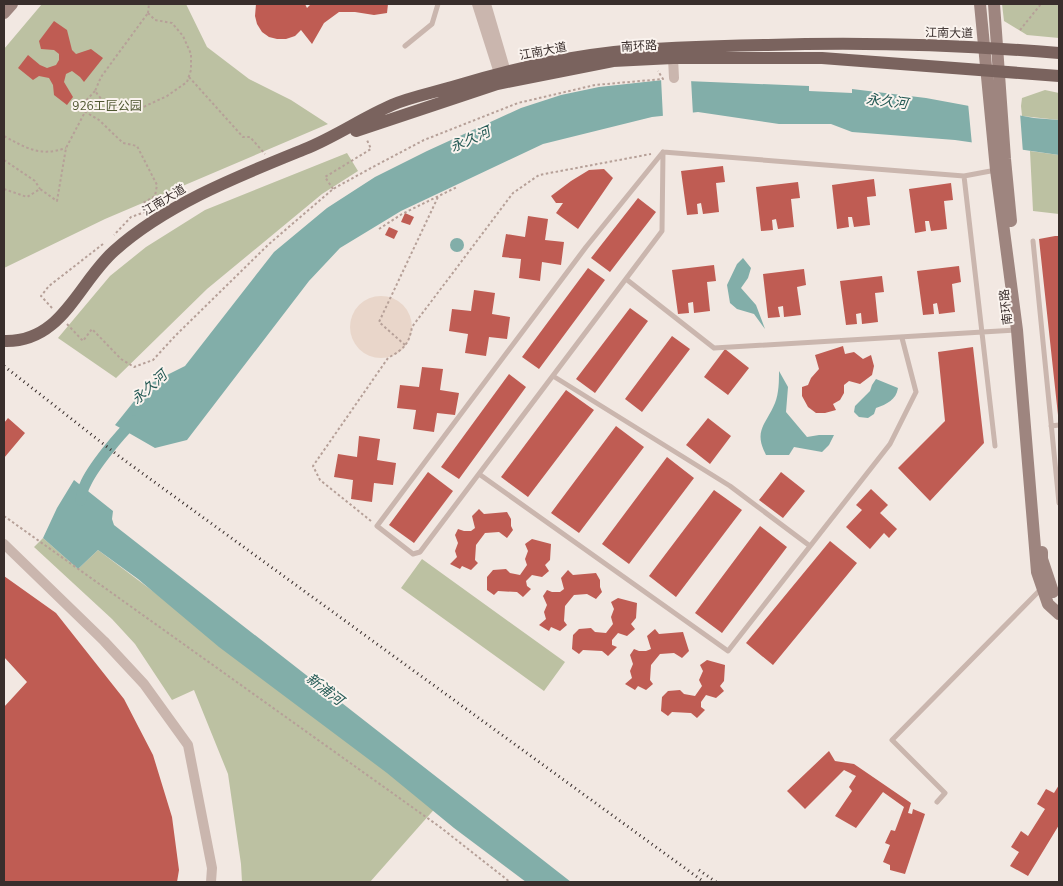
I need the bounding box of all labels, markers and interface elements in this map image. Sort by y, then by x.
street label: 江南大道 [925,25,973,41]
street label: 南环路 [621,37,657,55]
street label: 江南大道 [518,39,568,63]
water label: 永久河 [865,90,912,114]
park label: 926工匠公园 [72,98,142,114]
water label: 永久河 [447,121,496,157]
street label: 江南大道 [139,181,189,219]
street label: 南环路 [996,288,1016,326]
water label: 永久河 [127,364,174,408]
water label: 新浦河 [302,669,350,711]

